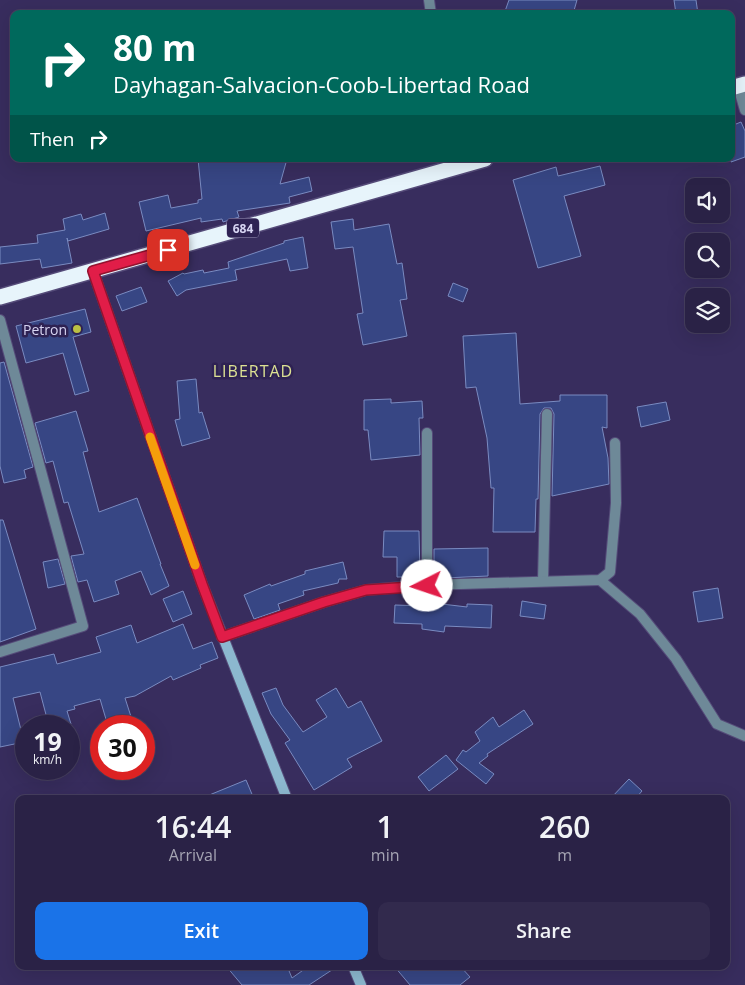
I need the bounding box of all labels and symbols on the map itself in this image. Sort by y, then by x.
road number: 684 [227,218,259,238]
pin [147,229,189,271]
place label: Petron [23,320,67,339]
marker: Petron [71,323,83,335]
district label: LIBERTAD [213,360,293,382]
position arrow [400,559,452,611]
speed limit sign: 30 [90,715,155,780]

